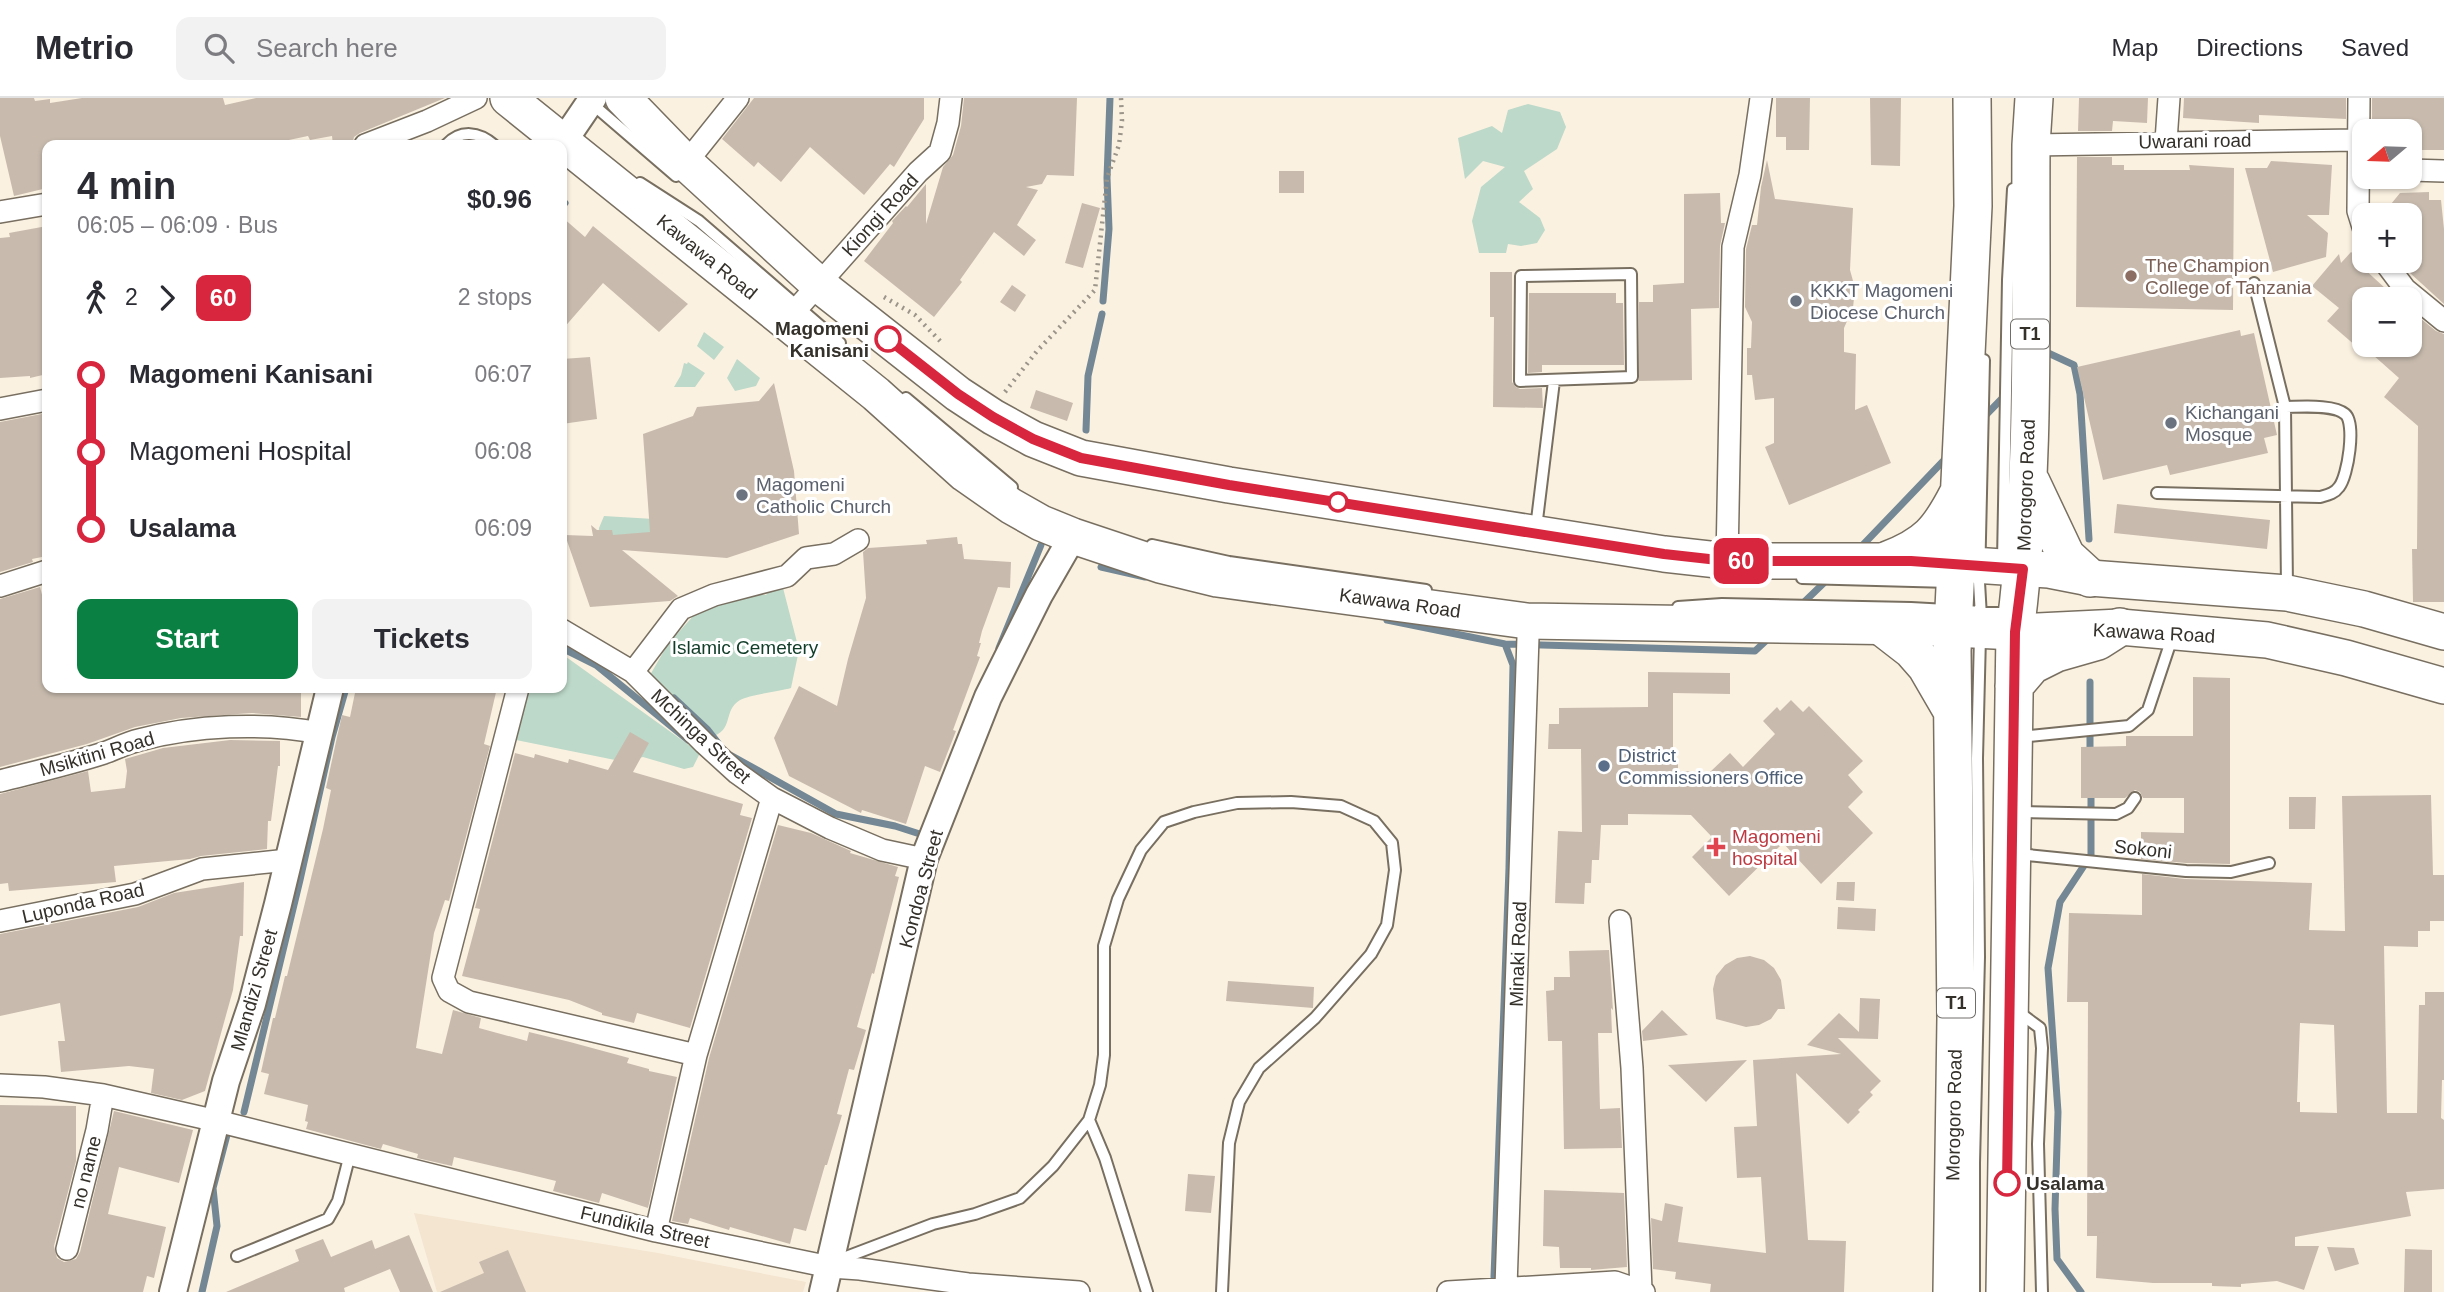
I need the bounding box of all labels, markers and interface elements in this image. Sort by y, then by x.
search box [176,17,666,80]
text: Metrio [35,29,134,66]
icon: search [200,29,238,67]
text: Search here [256,33,398,63]
text: Map [2112,34,2158,61]
text: Directions [2196,34,2303,61]
text: Saved [2341,34,2409,61]
north arrow [2352,119,2422,189]
map controls [2352,119,2422,357]
street label: Uwarani road [2138,130,2252,152]
text: 4 min [77,165,176,207]
street label: Kiongi Road [838,170,922,260]
text: $0.96 [467,184,532,214]
button: + [2352,203,2422,273]
street label: Kawawa Road [653,210,761,304]
text: 06:05 – 06:09 · Bus [77,212,278,238]
place label: The Champion College of Tanzania [2145,255,2312,298]
marker: The Champion College of Tanzania [2123,268,2139,284]
icon: walk [77,279,115,317]
icon: forward [148,279,186,317]
place label: KKKT Magomeni Diocese Church [1810,280,1953,323]
text: 2 [125,284,138,310]
text: 60 [210,284,237,311]
text: 2 stops [458,284,532,310]
button: − [2352,287,2422,357]
marker: KKKT Magomeni Diocese Church [1788,293,1804,309]
place label: Magomeni Kanisani [775,318,869,361]
road number: T1 [2011,320,2049,348]
marker: Magomeni Kanisani [875,326,901,352]
text: Magomeni Kanisani [129,359,373,389]
text: 06:07 [474,361,532,387]
place label: Kichangani Mosque [2185,402,2279,445]
marker: Kichangani Mosque [2163,415,2179,431]
street label: Morogoro Road [2013,419,2039,551]
text: Magomeni Hospital [129,436,352,466]
text: 06:08 [474,438,532,464]
place label: Magomeni Catholic Church [756,474,891,517]
marker: Magomeni Catholic Church [734,487,750,503]
unlabelled marker [1328,492,1348,512]
text: Usalama [129,513,236,543]
text: 06:09 [474,515,532,541]
line badge: 60 [1710,538,1772,584]
text: 60 [1728,547,1754,574]
street label: Kawawa Road [1338,584,1462,622]
button: Start [77,599,298,679]
button: Tickets [312,599,532,679]
street label: Kawawa Road [2092,619,2216,647]
park label: Islamic Cemetery [672,637,819,658]
street label: Mchinga Street [647,685,755,788]
street label: Msikitini Road [37,728,157,780]
place label: District Commissioners Office [1618,745,1803,788]
marker: District Commissioners Office [1596,758,1612,774]
place label: Magomeni hospital [1732,826,1821,869]
street label: Kondoa Street [895,827,947,950]
street label: Sokoni [2113,836,2173,862]
marker: Magomeni hospital [1706,837,1726,857]
street label: Luponda Road [20,879,146,927]
street label: Minaki Road [1506,901,1530,1007]
street label: Mlandizi Street [227,926,282,1053]
road number: T1 [1937,988,1975,1018]
street label: Morogoro Road [1942,1049,1966,1181]
street label: no name [67,1134,105,1210]
marker: Usalama [1994,1170,2020,1196]
place label: Usalama [2026,1173,2105,1194]
street label: Fundikila Street [578,1202,712,1252]

